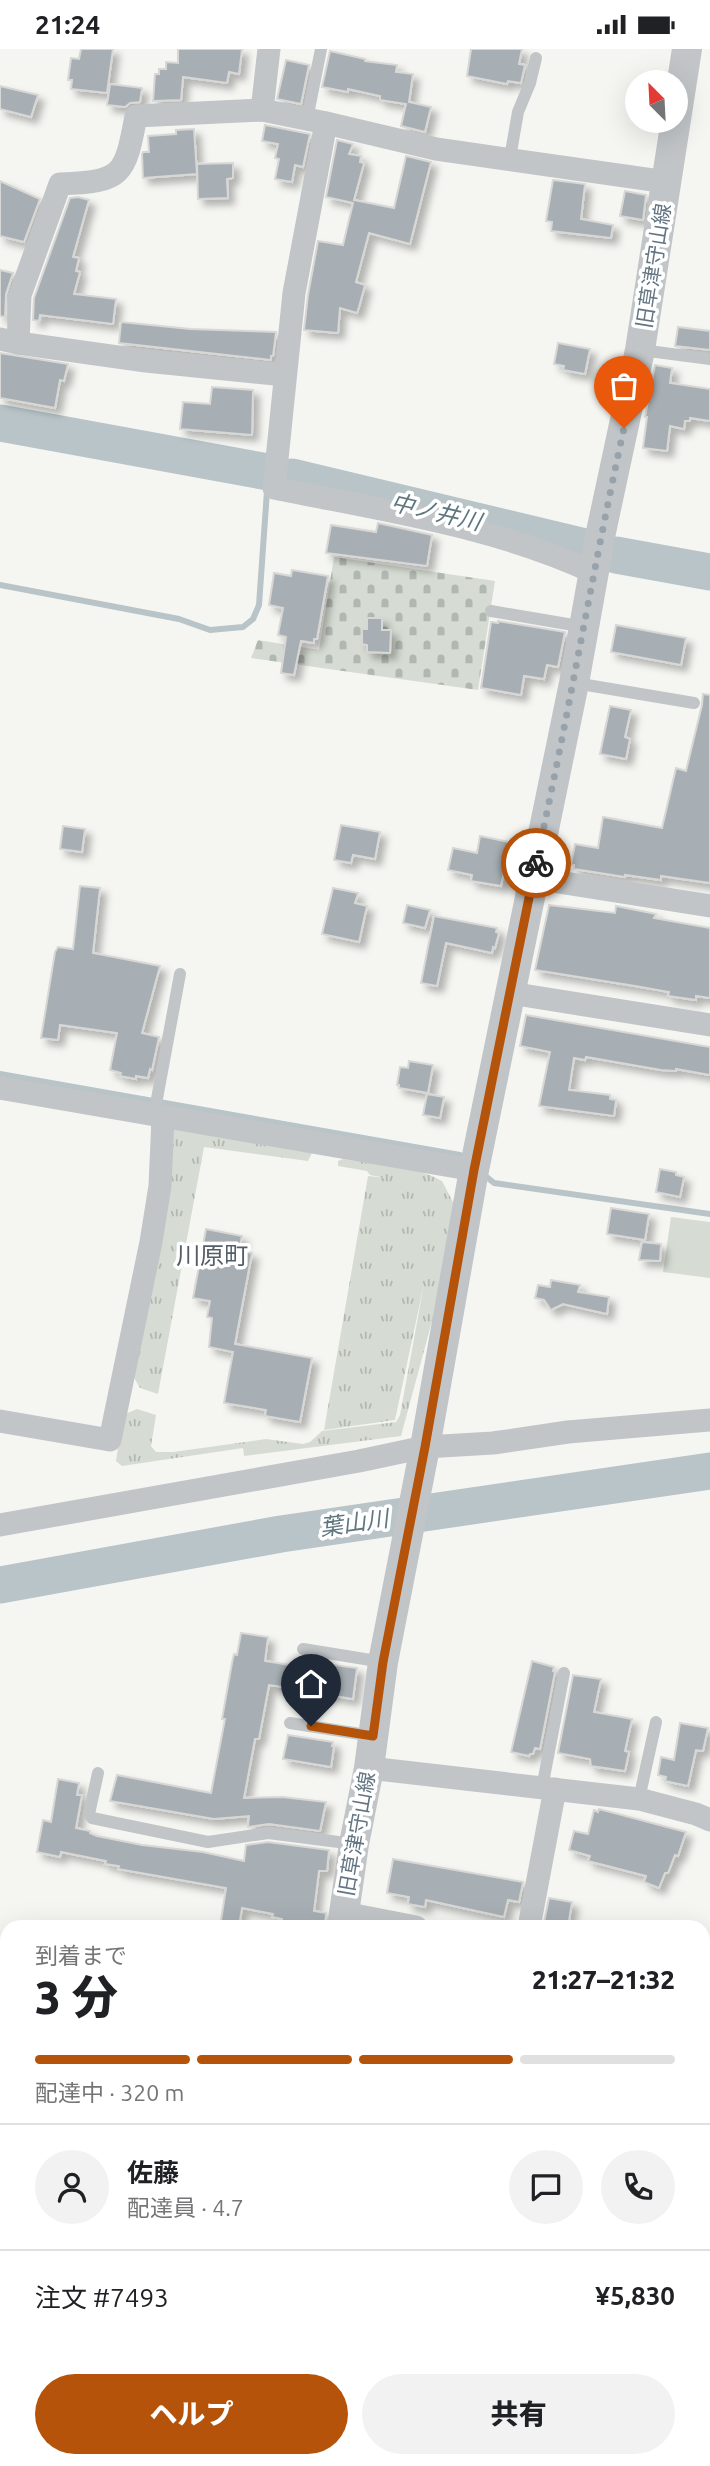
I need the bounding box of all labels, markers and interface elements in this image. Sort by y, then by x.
text: 21:24 [35,10,100,39]
north arrow [625,70,688,133]
map controls [625,70,688,133]
street label: 旧草津守山線 [631,202,675,330]
pin [594,356,654,428]
icon: bag [605,367,643,405]
water label: 中ノ井川 [388,489,487,535]
courier [501,828,571,898]
icon: bike [517,844,555,882]
district label: 川原町 [176,1242,248,1269]
water label: 葉山川 [318,1505,393,1540]
pin [281,1654,341,1726]
icon: home [292,1665,330,1703]
street label: 旧草津守山線 [333,1770,379,1898]
text: 到着まで [35,1943,127,1968]
text: 21:27–21:32 [532,1965,675,1994]
text: 3 分 [35,1971,118,2023]
text: 配達中 · 320 m [35,2080,184,2105]
button: person [35,2150,109,2224]
button: chat [509,2150,583,2224]
button: phone [601,2150,675,2224]
text: 佐藤 [127,2158,179,2187]
text: 配達員 · 4.7 [127,2195,244,2220]
text: ¥5,830 [595,2281,675,2310]
text: 注文 #7493 [35,2283,169,2312]
button: ヘルプ [35,2374,348,2454]
button: 共有 [362,2374,675,2454]

